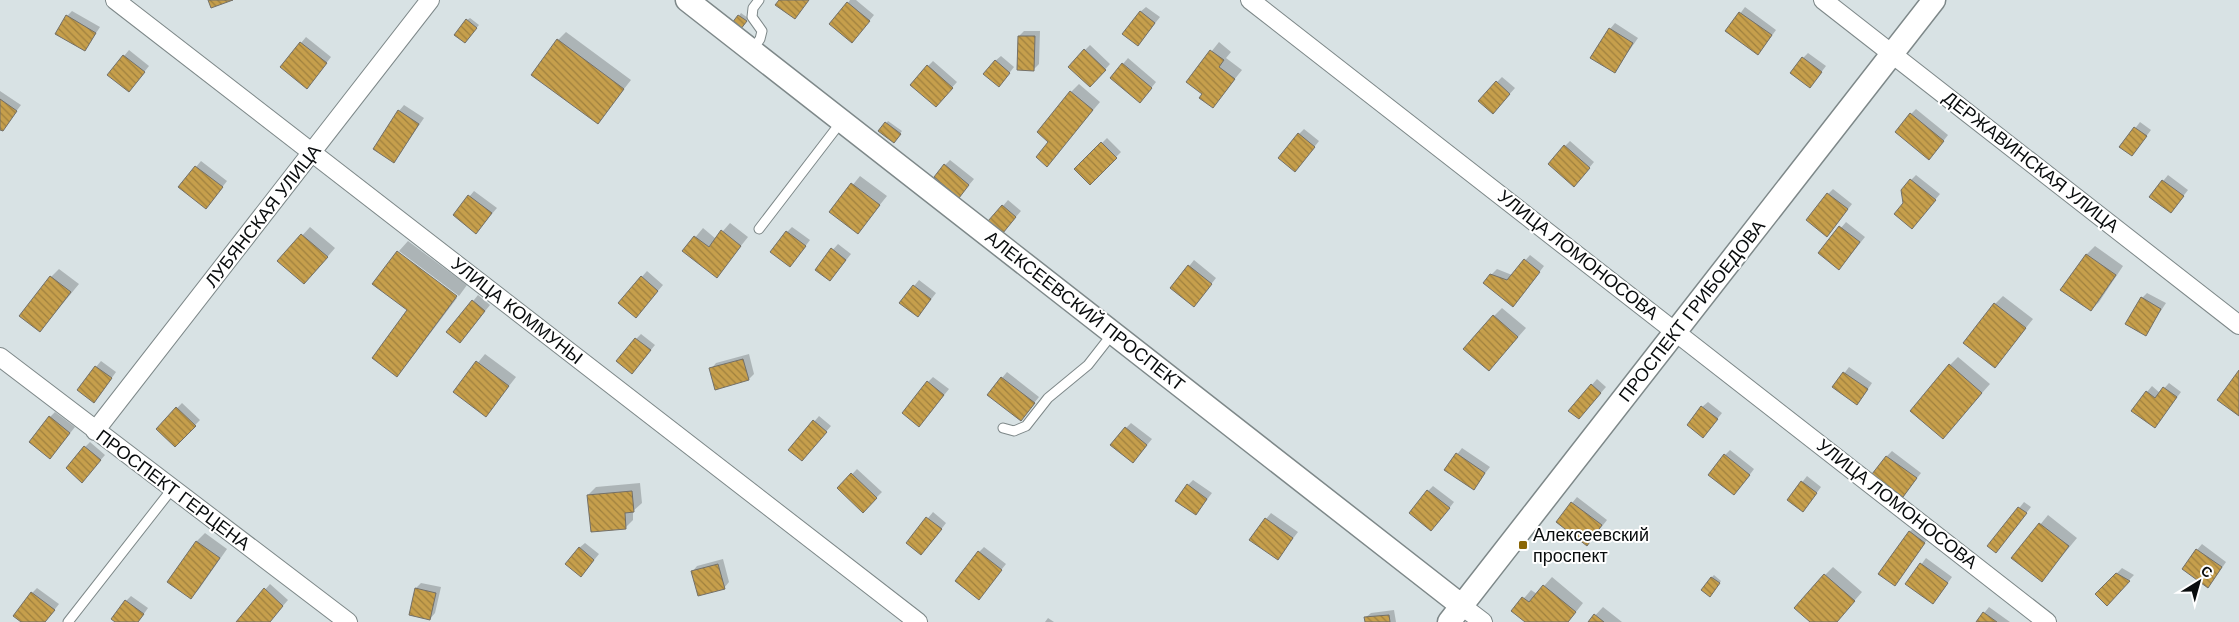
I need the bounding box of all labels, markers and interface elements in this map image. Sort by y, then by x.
street label: ДЕРЖАВИНСКАЯ УЛИЦА [1939,87,2123,237]
street label: ЛУБЯНСКАЯ УЛИЦА [201,141,325,291]
street label: УЛИЦА ЛОМОНОСОВА [1494,186,1662,324]
street label: ПРОСПЕКТ ГРИБОЕДОВА [1615,216,1769,406]
street label: АЛЕКСЕЕВСКИЙ ПРОСПЕКТ [981,226,1189,395]
street label: УЛИЦА КОММУНЫ [448,254,586,368]
street label: ПРОСПЕКТ ГЕРЦЕНА [92,426,254,554]
street label: УЛИЦА ЛОМОНОСОВА [1813,435,1981,573]
place label: Алексеевский проспект [1533,525,1649,566]
marker: Алексеевский проспект [1517,539,1529,551]
north arrow [2174,557,2224,607]
text: С [2198,562,2216,581]

